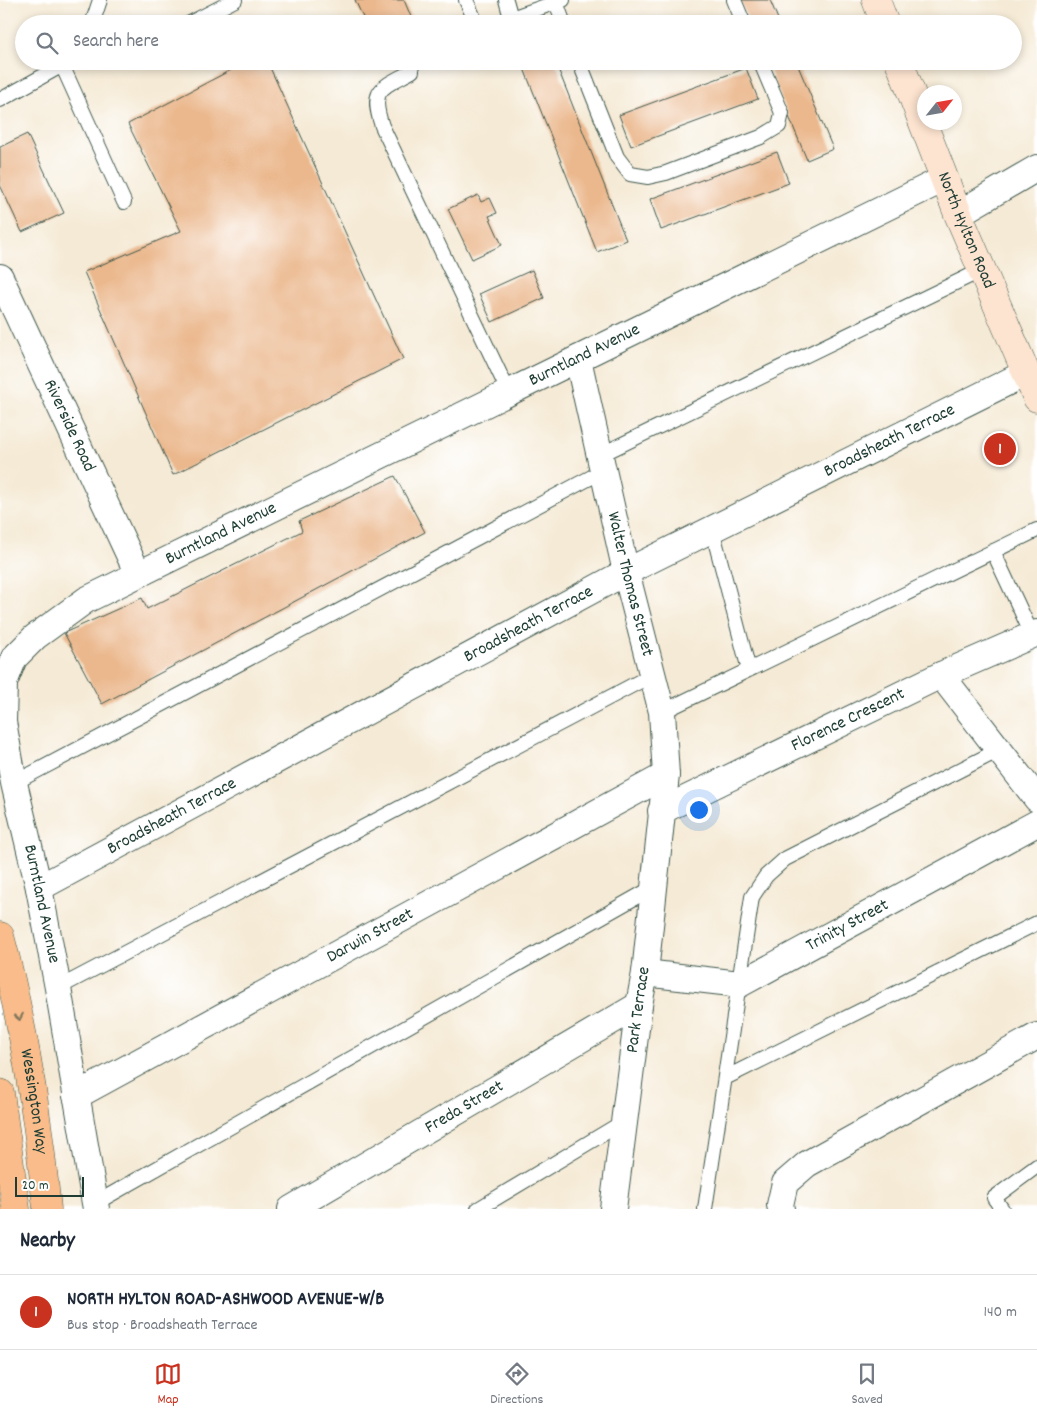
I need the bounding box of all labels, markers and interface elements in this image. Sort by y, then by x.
search box [15,15,1022,70]
icon: search [33,29,61,57]
text: Search here [73,29,159,56]
north arrow [917,85,962,130]
street label: North Hylton Road [930,168,1001,293]
street label: Burntland Avenue [525,317,644,393]
street label: Riverside Road [37,375,101,476]
street label: Broadsheath Terrace [820,398,959,484]
pin: 1 [984,430,1016,468]
street label: Burntland Avenue [161,496,281,572]
street label: Walter Thomas Street [600,509,660,660]
street label: Broadsheath Terrace [459,579,598,669]
street label: Florence Crescent [787,682,910,758]
street label: Broadsheath Terrace [103,771,241,861]
your location [686,797,712,823]
street label: Burntland Avenue [16,842,66,966]
street label: Trinity Street [802,893,894,958]
street label: Darwin Street [322,902,419,970]
street label: Park Terrace [621,965,657,1055]
one-way arrow [13,1013,23,1022]
street label: Wessington Way [13,1047,53,1156]
street label: Freda Street [420,1074,509,1140]
scale bar [15,1174,84,1197]
text: 20 m [22,1176,49,1196]
text: Nearby [20,1227,75,1257]
text: NORTH HYLTON ROAD-ASHWOOD AVENUE-W/B [67,1287,384,1314]
text: 1 [34,1301,38,1324]
text: 140 m [983,1301,1017,1324]
text: Bus stop · Broadsheath Terrace [67,1314,257,1337]
tab: Map [154,1360,182,1410]
tab: Directions [490,1360,543,1410]
tab: Saved [852,1360,883,1410]

